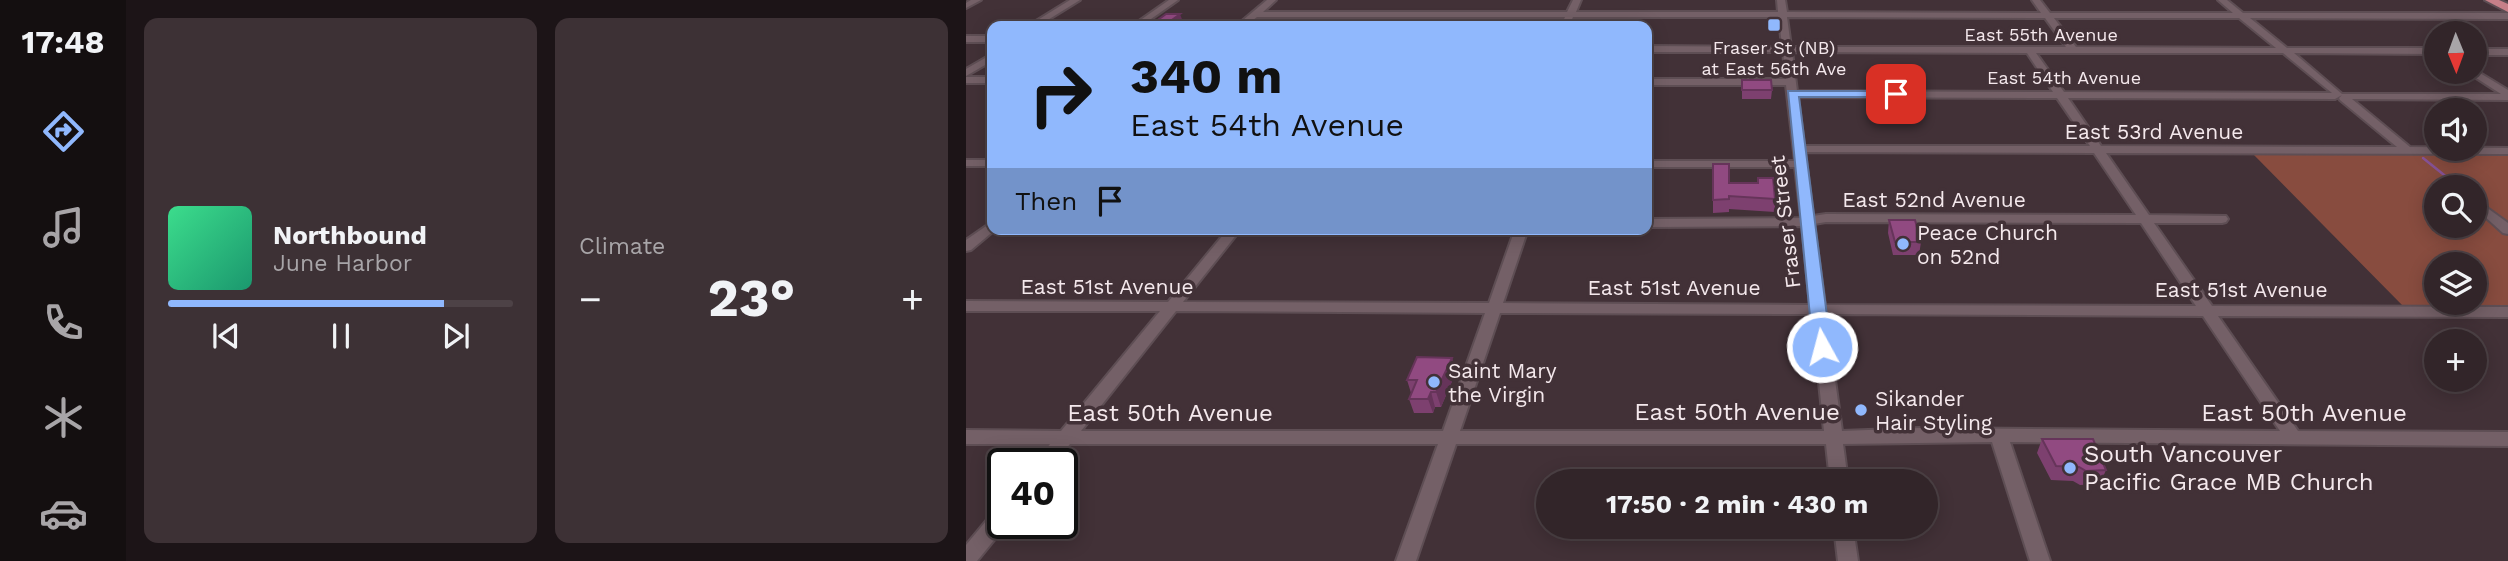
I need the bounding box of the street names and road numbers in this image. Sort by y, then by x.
street label: East 55th Avenue [1964,24,2118,45]
street label: East 54th Avenue [1987,67,2141,88]
street label: East 53rd Avenue [2065,119,2243,144]
street label: Fraser Street [1764,154,1806,290]
street label: East 52nd Avenue [1842,187,2026,212]
street label: East 51st Avenue [1020,274,1194,299]
street label: East 51st Avenue [1587,275,1761,300]
street label: East 51st Avenue [2154,277,2328,302]
street label: East 50th Avenue [1634,398,1840,426]
street label: East 50th Avenue [1067,399,1273,427]
street label: East 50th Avenue [2201,399,2407,427]

